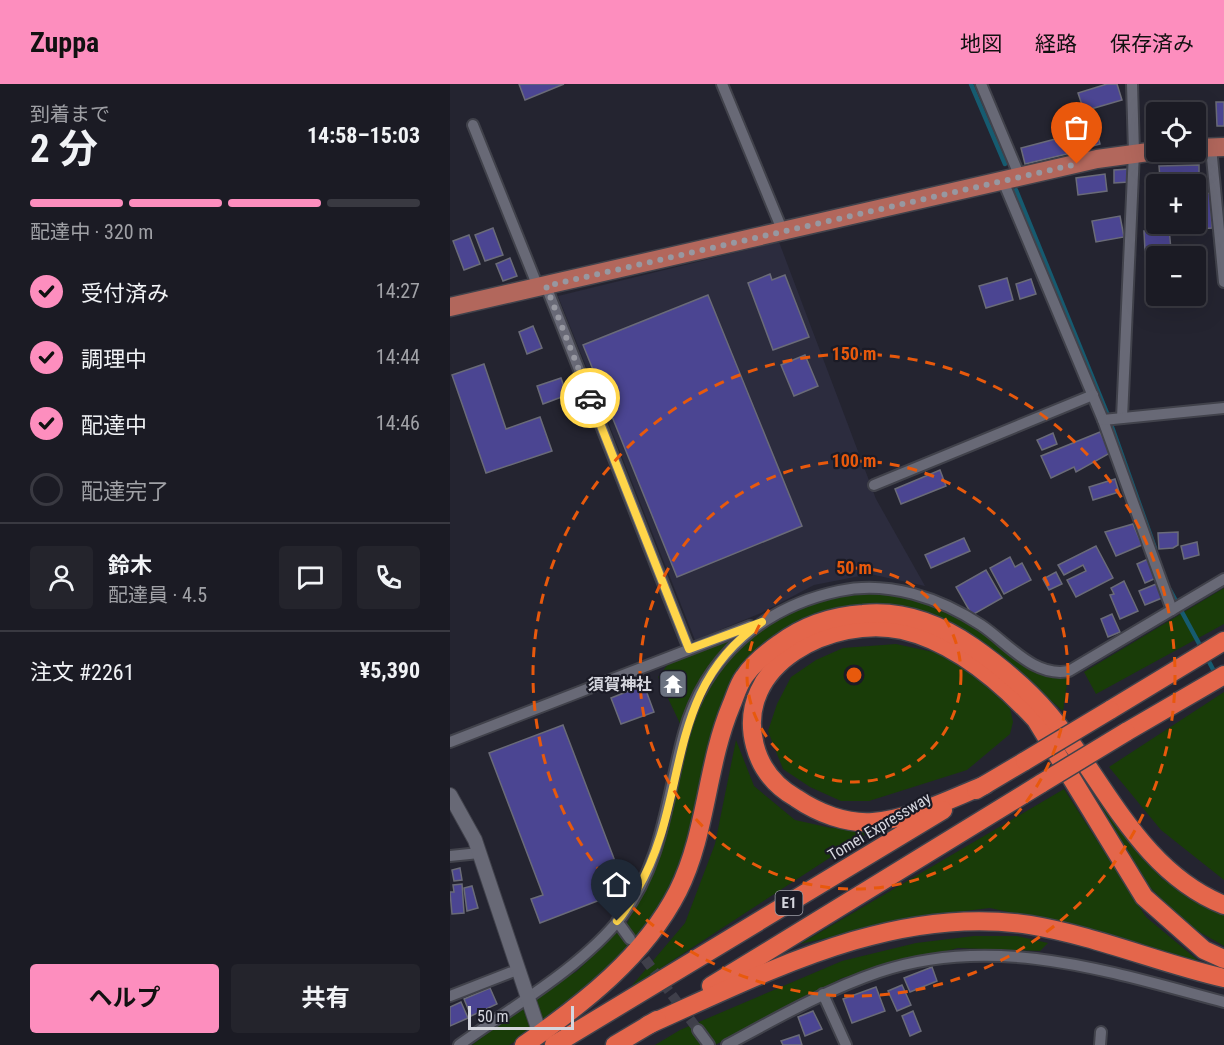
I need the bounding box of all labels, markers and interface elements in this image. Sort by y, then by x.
text: Zuppa [30,26,99,59]
text: 地図 [960,32,1002,56]
text: 経路 [1035,32,1077,56]
text: 保存済み [1110,32,1194,56]
text: 到着まで [30,102,110,126]
pin [1051,102,1102,164]
map controls [1146,102,1206,306]
button: locate [1146,102,1206,162]
icon: bag [1060,111,1093,144]
text: 14:58–15:03 [307,123,420,148]
text: 2 分 [30,126,98,172]
button: + [1146,174,1206,234]
text: 配達中 · 320 m [30,220,153,244]
button: − [1146,246,1206,306]
icon: check [30,275,63,308]
text: 14:27 [376,279,420,303]
text: 受付済み [81,281,169,306]
icon: check [30,341,63,374]
text: 150 m [832,343,876,364]
text: 14:44 [376,345,420,369]
text: 調理中 [81,347,147,372]
courier [560,368,620,428]
icon: car [574,382,607,415]
icon: check [30,407,63,440]
text: 14:46 [376,411,420,435]
text: 配達中 [81,413,147,438]
text: 100 m [832,450,876,471]
text: 配達完了 [81,479,169,504]
button: person [30,546,93,609]
button: chat [279,546,342,609]
button: phone [357,546,420,609]
text: 鈴木 [108,553,152,578]
text: 50 m [836,557,872,578]
text: 配達員 · 4.5 [108,583,207,607]
text: ¥5,390 [360,658,420,683]
text: 注文 #2261 [30,660,135,685]
centre of rings [844,665,864,685]
temple icon: 須賀神社 [657,668,689,700]
place label: 須賀神社 [588,675,652,694]
street label: Tomei Expressway [824,788,934,865]
pin [591,859,642,921]
icon: home [600,868,633,901]
road number: E1 [776,891,802,915]
button: ヘルプ [30,964,219,1033]
button: 共有 [231,964,420,1033]
scale bar [468,1003,574,1030]
text: 50 m [477,1007,509,1026]

